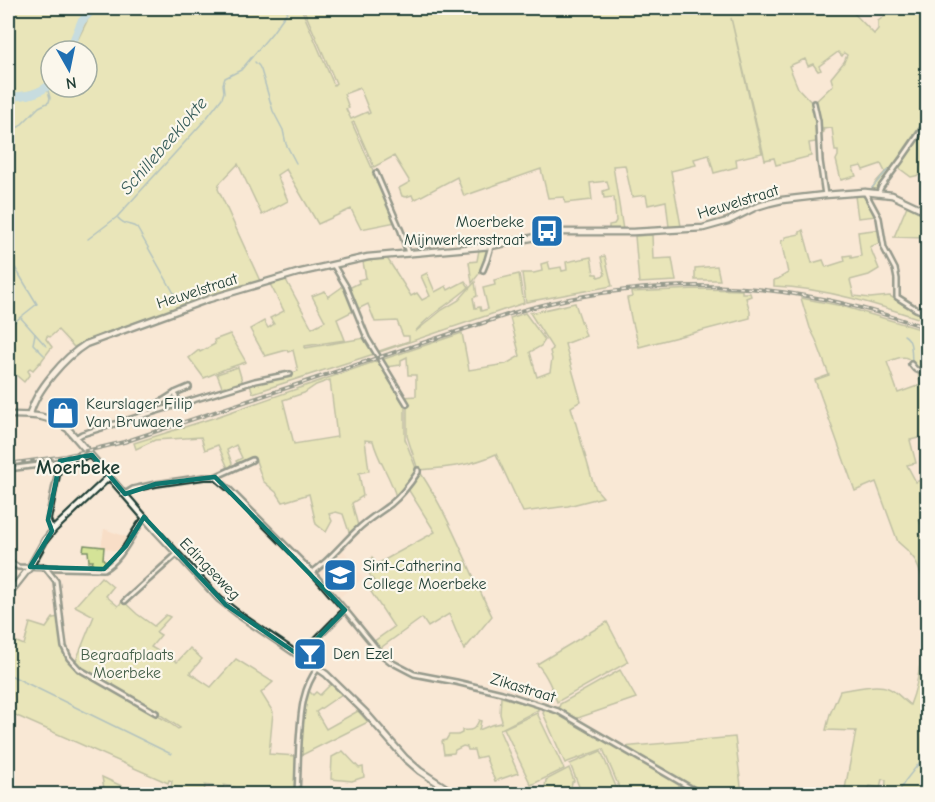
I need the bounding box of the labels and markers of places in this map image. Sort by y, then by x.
place label: Moerbeke Mijnwerkersstraat [404,213,524,249]
bus stop icon: Moerbeke Mijnwerkersstraat [529,213,565,249]
shop icon: Keurslager Filip Van Bruwaene [45,395,81,431]
place label: Keurslager Filip Van Bruwaene [86,395,193,431]
school or university icon: Sint-Catherina College Moerbeke [322,557,358,593]
place label: Sint-Catherina College Moerbeke [363,557,486,593]
bar icon: Den Ezel [292,636,328,672]
place label: Den Ezel [333,645,393,663]

